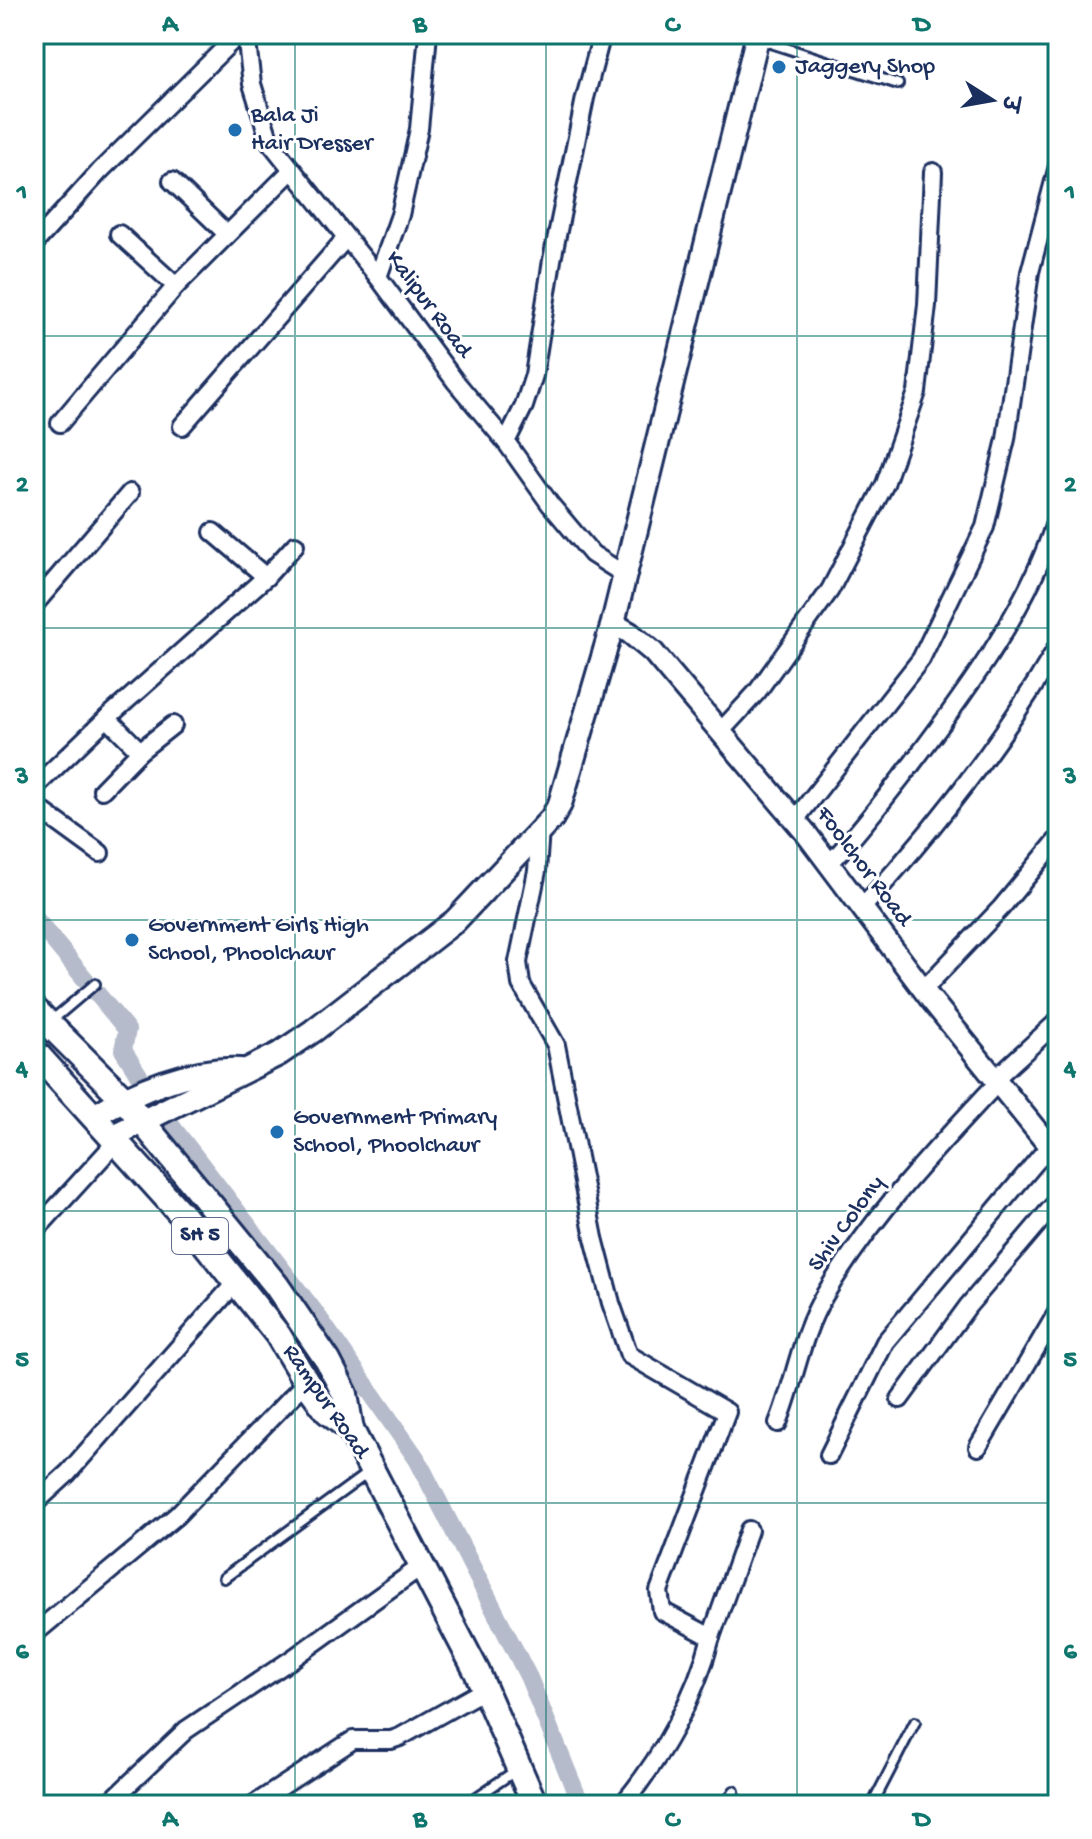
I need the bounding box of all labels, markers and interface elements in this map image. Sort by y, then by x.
text: A [161,11,179,42]
text: B [412,11,428,42]
text: C [665,11,682,42]
text: D [912,11,932,42]
place label: Jaggery Shop [795,53,935,82]
marker: Jaggery Shop [770,58,788,76]
north arrow [952,60,1032,140]
text: उ [993,91,1022,115]
place label: Bala Ji Hair Dresser [250,102,375,159]
marker: Bala Ji Hair Dresser [226,121,244,139]
text: 1 [16,179,27,210]
text: 1 [1064,179,1075,210]
street label: Kalipur Road [378,246,479,366]
text: 2 [16,471,29,502]
text: 2 [1064,471,1077,502]
text: 3 [14,763,29,794]
text: 3 [1062,763,1077,794]
street label: Foolchor Road [808,801,919,934]
place label: Government Girls High School, Phoolchaur [148,912,369,969]
marker: Government Girls High School, Phoolchaur [123,931,141,949]
text: 4 [15,1055,29,1086]
text: 4 [1063,1055,1077,1086]
place label: Government Primary School, Phoolchaur [293,1104,498,1161]
marker: Government Primary School, Phoolchaur [268,1123,286,1141]
street label: Shiv Colony [802,1170,892,1278]
road number: SH 5 [172,1218,228,1254]
street label: Rampur Road [275,1339,376,1466]
text: 5 [15,1346,29,1377]
text: 5 [1063,1346,1077,1377]
text: 6 [15,1638,29,1669]
text: 6 [1063,1638,1077,1669]
text: A [161,1806,179,1837]
text: B [412,1806,428,1837]
text: C [665,1806,682,1837]
text: D [912,1806,932,1837]

